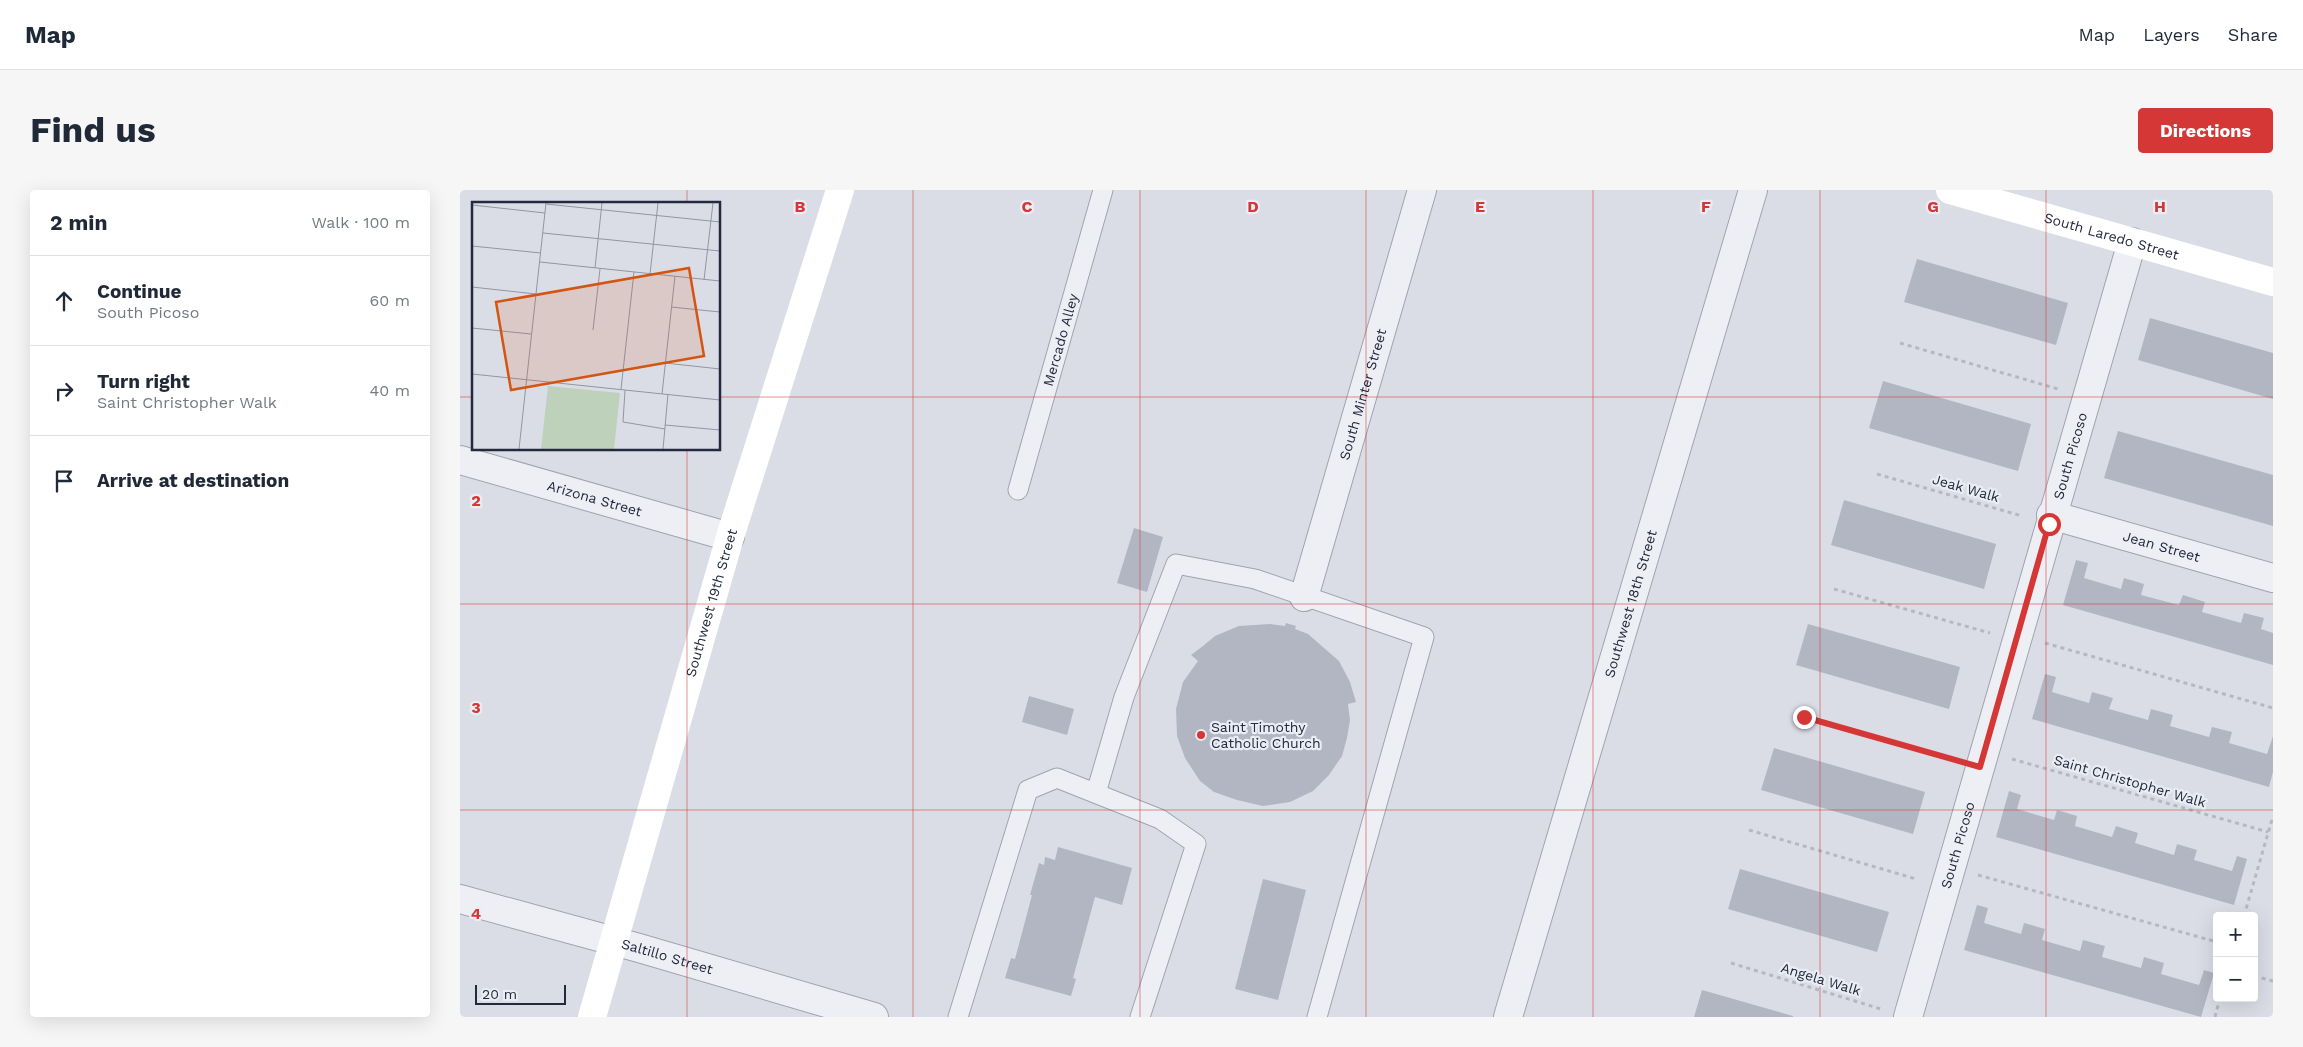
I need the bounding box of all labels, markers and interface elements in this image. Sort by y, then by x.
text: Map [25,21,76,49]
text: Map [2078,24,2115,45]
text: Layers [2143,24,2200,45]
text: Share [2228,24,2278,45]
button: Directions [2138,108,2273,153]
text: Find us [30,109,156,151]
text: B [795,197,806,216]
text: C [1022,197,1033,216]
text: D [1247,197,1259,216]
text: E [1475,197,1485,216]
text: F [1701,197,1711,216]
text: G [1927,197,1939,216]
text: H [2154,197,2166,216]
inset map [472,202,720,450]
street label: South Laredo Street [2042,209,2181,263]
text: 2 min [50,210,107,235]
text: Walk · 100 m [312,213,410,232]
text: Continue [97,280,181,303]
icon: ahead [50,287,78,315]
text: 60 m [370,291,410,310]
street label: Mercado Alley [1040,291,1081,388]
text: South Picoso [97,303,199,322]
street label: South Minter Street [1336,327,1389,462]
text: Turn right [97,370,190,393]
icon: right [50,377,78,405]
text: 40 m [370,381,410,400]
text: Saint Christopher Walk [97,393,277,412]
street label: South Picoso [2050,411,2090,501]
icon: arrive [50,467,78,495]
text: Arrive at destination [97,469,289,492]
street label: Jeak Walk [1931,471,2001,505]
street label: Arizona Street [545,477,644,520]
text: 2 [471,491,481,510]
route start [2038,513,2061,536]
street label: Southwest 19th Street [682,527,740,679]
street label: Southwest 18th Street [1601,528,1660,680]
street label: Jean Street [2121,528,2202,565]
text: 3 [471,698,481,717]
route end [1793,706,1816,729]
place label: Saint Timothy Catholic Church [1211,719,1321,751]
marker: Saint Timothy Catholic Church [1195,729,1207,741]
street label: Saint Christopher Walk [2052,752,2208,810]
street label: South Picoso [1938,800,1978,890]
text: 4 [471,904,481,923]
map controls [2213,912,2258,1002]
button: + [2213,912,2258,957]
street label: Saltillo Street [620,936,715,977]
button: − [2213,957,2258,1002]
street label: Angela Walk [1779,959,1863,999]
scale bar [475,982,566,1005]
text: 20 m [482,986,517,1002]

